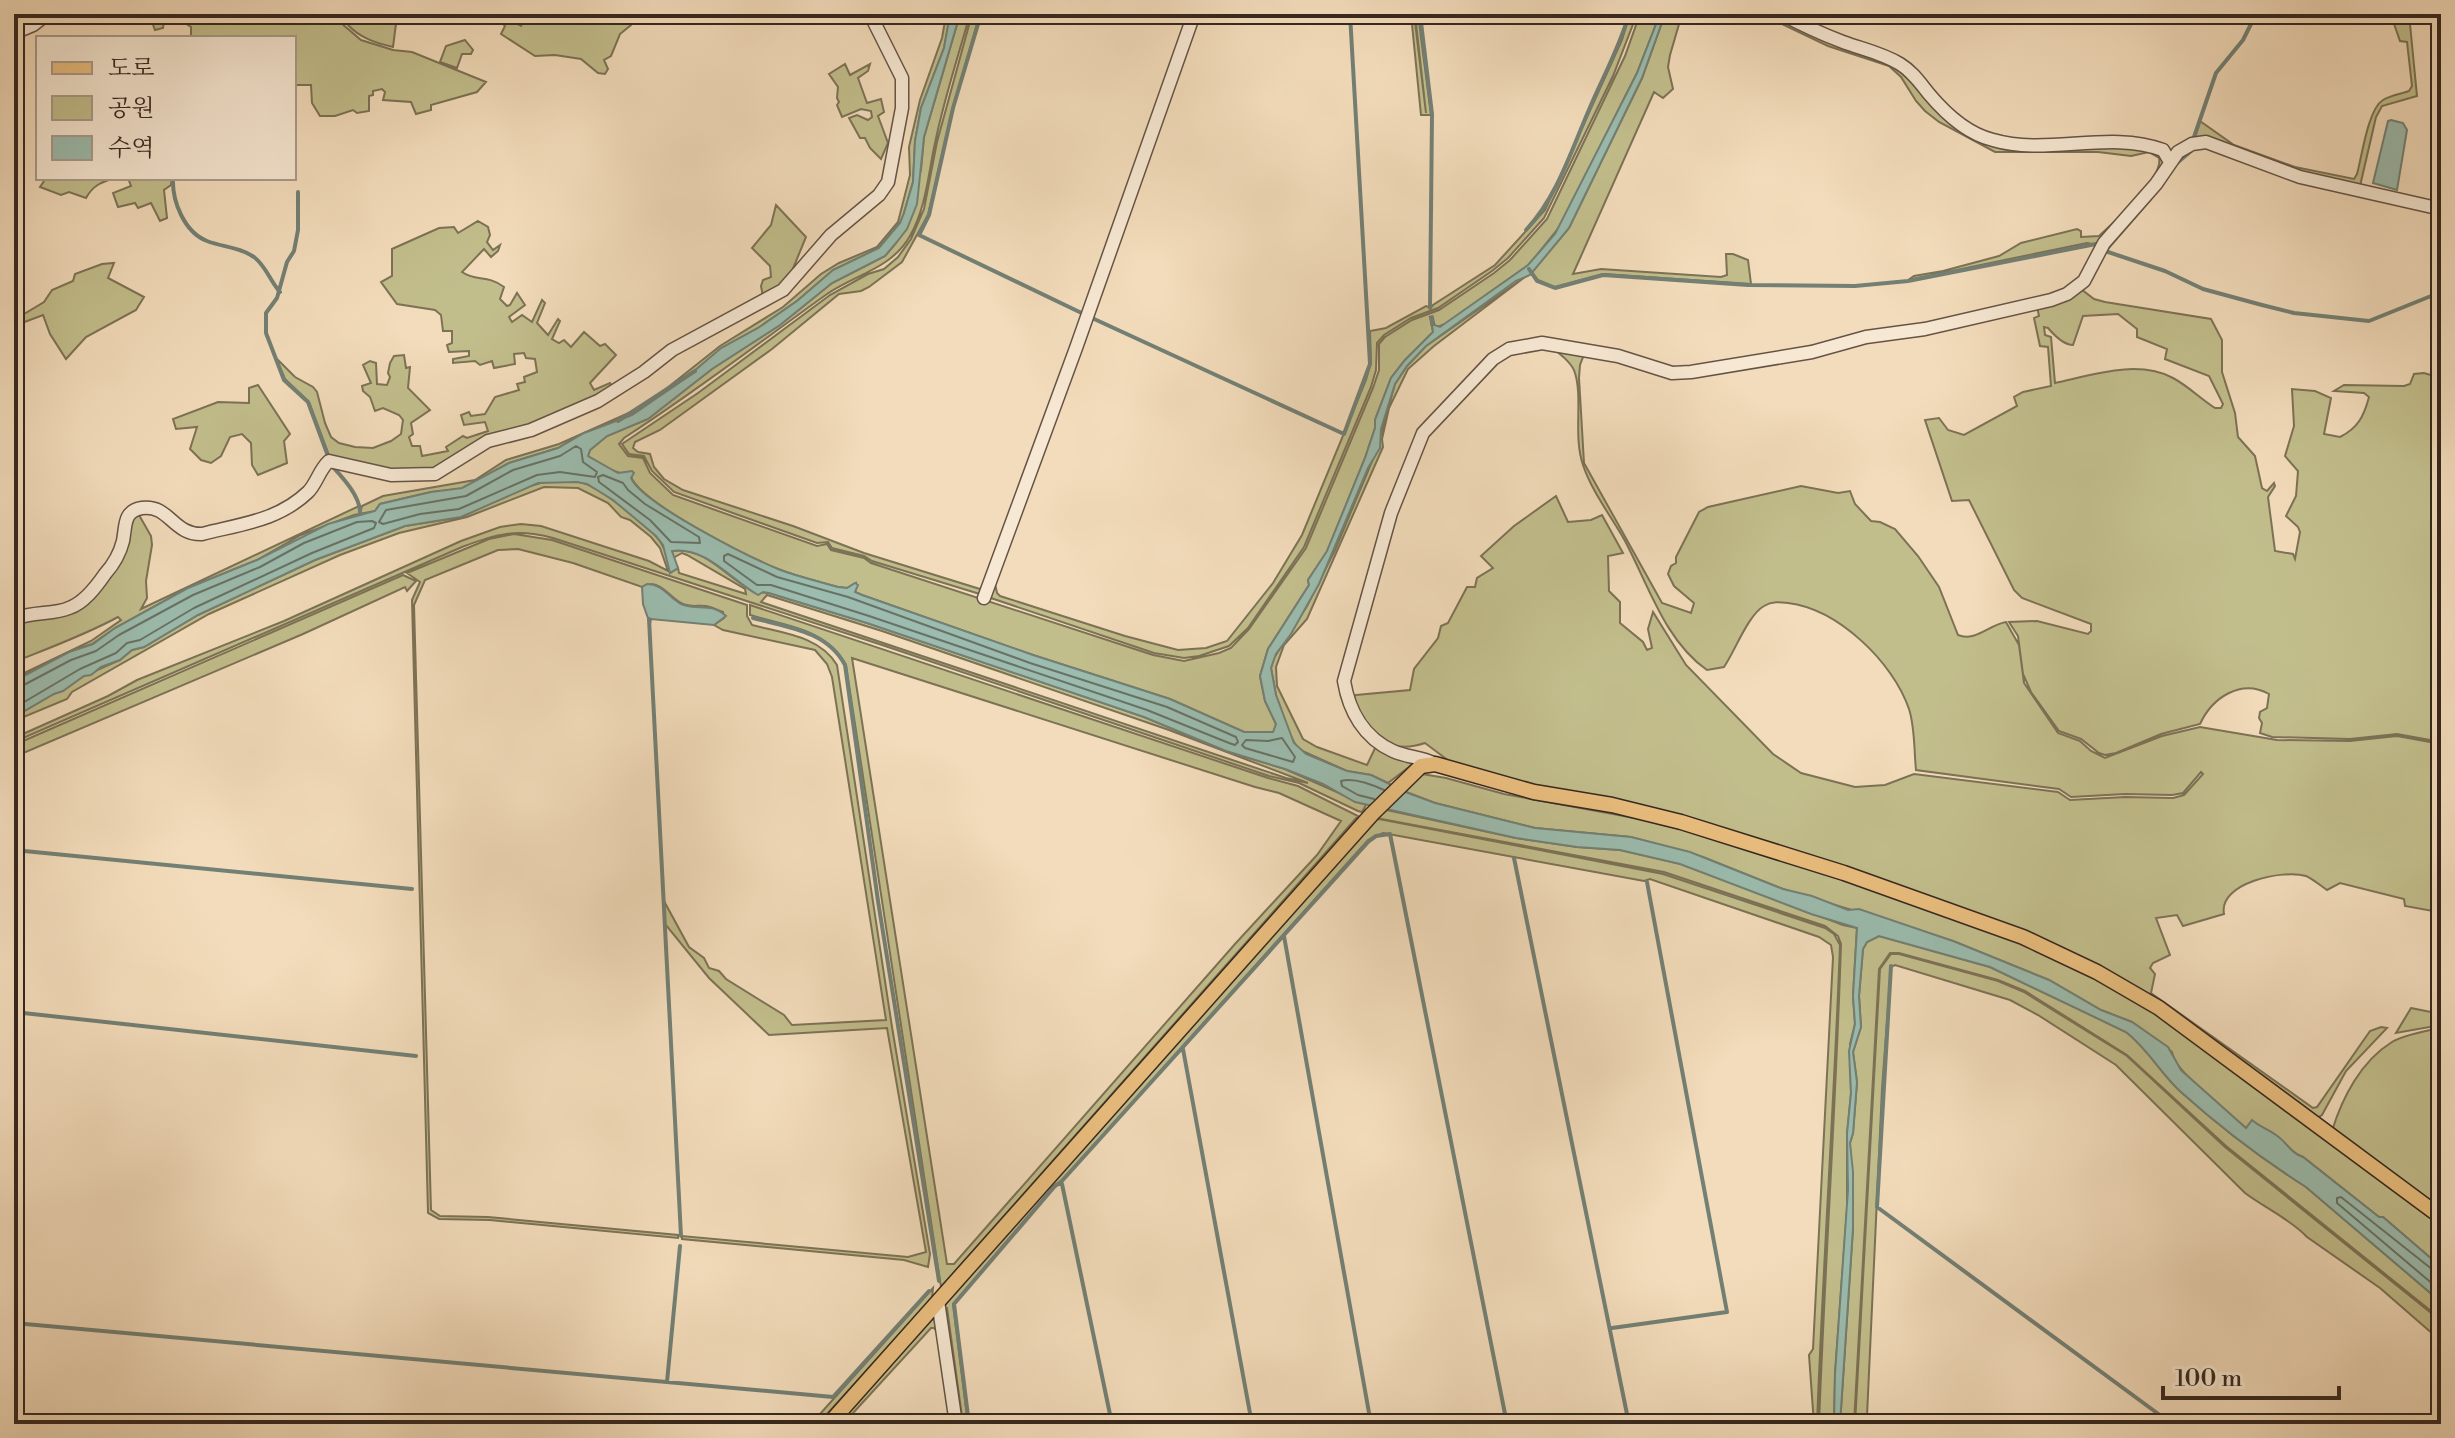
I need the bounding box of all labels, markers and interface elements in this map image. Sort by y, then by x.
legend [36,36,296,180]
text: 도로 [108,54,154,84]
text: 공원 [108,94,154,124]
text: 수역 [108,134,154,164]
scale bar [2163,1350,2339,1400]
text: 100 m [2175,1364,2242,1394]

